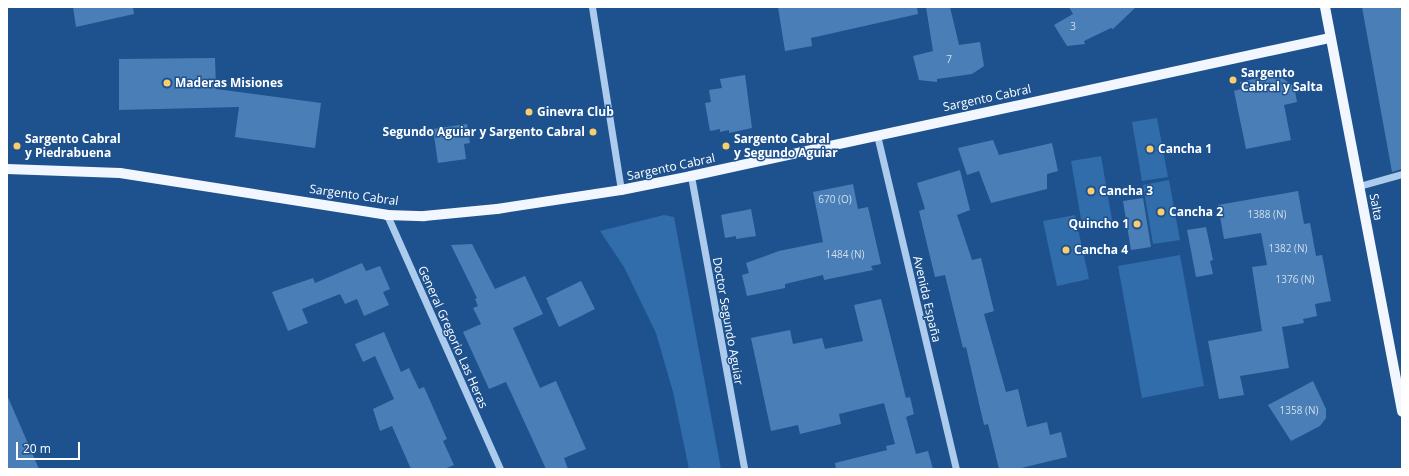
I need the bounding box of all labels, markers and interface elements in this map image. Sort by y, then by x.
house number: 3 [1070,21,1076,33]
house number: 7 [946,54,952,66]
place label: Sargento Cabral y Salta [1241,66,1323,94]
marker: Sargento Cabral y Salta [1228,75,1238,85]
place label: Maderas Misiones [175,76,283,90]
marker: Maderas Misiones [162,78,172,88]
street label: Sargento Cabral [942,82,1032,114]
place label: Ginevra Club [537,105,614,119]
marker: Ginevra Club [524,107,534,117]
place label: Segundo Aguiar y Sargento Cabral [383,125,585,139]
marker: Segundo Aguiar y Sargento Cabral [588,127,598,137]
place label: Sargento Cabral y Piedrabuena [25,132,121,160]
place label: Sargento Cabral y Segundo Aguiar [734,132,838,160]
marker: Sargento Cabral y Piedrabuena [12,141,22,151]
marker: Sargento Cabral y Segundo Aguiar [721,141,731,151]
place label: Cancha 1 [1158,142,1212,156]
marker: Cancha 1 [1145,144,1155,154]
street label: Sargento Cabral [626,151,716,183]
street label: Sargento Cabral [309,182,399,208]
place label: Cancha 3 [1099,184,1153,198]
marker: Cancha 3 [1086,186,1096,196]
street label: Salta [1366,192,1386,222]
house number: 670 (O) [818,194,852,206]
place label: Cancha 2 [1169,205,1223,219]
marker: Cancha 2 [1156,207,1166,217]
house number: 1388 (N) [1248,209,1286,221]
place label: Quincho 1 [1069,217,1129,231]
marker: Quincho 1 [1132,219,1142,229]
place label: Cancha 4 [1074,243,1128,257]
house number: 1382 (N) [1269,243,1307,255]
marker: Cancha 4 [1061,245,1071,255]
house number: 1484 (N) [826,249,864,261]
street label: Avenida España [910,254,944,344]
street label: Doctor Segundo Aguiar [710,256,746,386]
street label: General Gregorio Las Heras [415,264,491,410]
house number: 1376 (N) [1276,274,1314,286]
house number: 1358 (N) [1280,405,1318,417]
scale bar [18,434,82,460]
text: 20 m [23,440,51,457]

